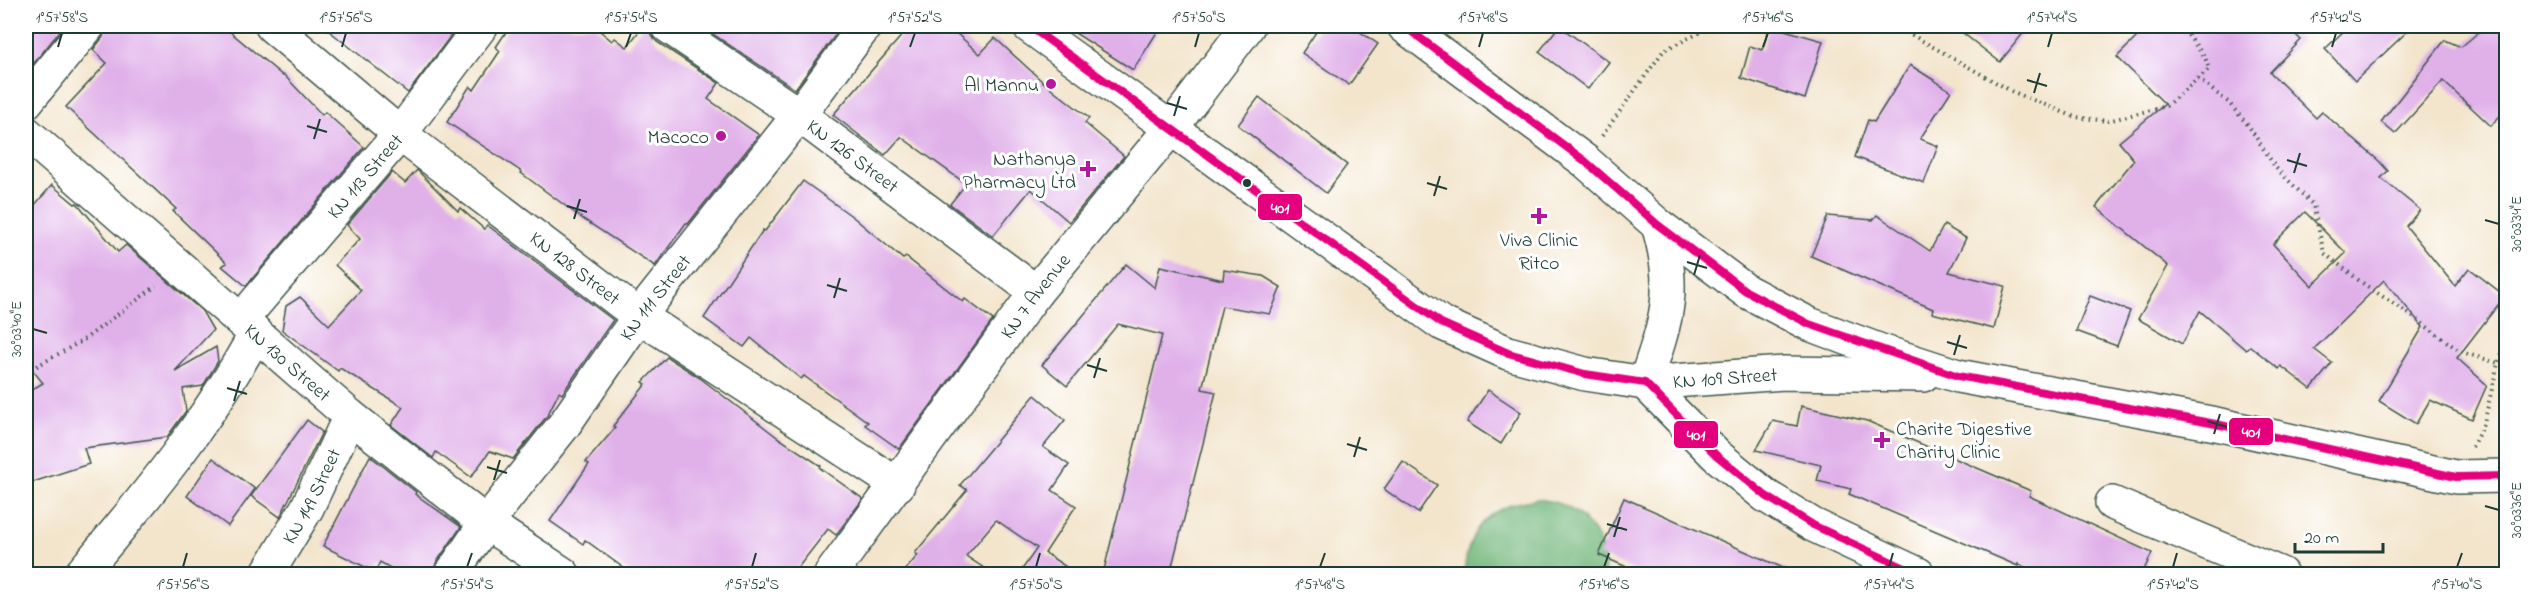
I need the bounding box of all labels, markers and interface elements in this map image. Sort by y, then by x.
text: 1°57'58"S [36,7,89,29]
text: 1°57'56"S [319,7,373,29]
text: 1°57'54"S [604,7,658,29]
text: 1°57'52"S [888,7,943,29]
text: 1°57'50"S [1172,7,1226,29]
text: 1°57'48"S [1458,7,1508,29]
text: 1°57'46"S [1742,7,1794,29]
text: 1°57'44"S [2027,7,2078,29]
text: 1°57'42"S [2310,7,2362,29]
place label: Al Mannu [964,72,1039,101]
marker: Al Mannu [1044,77,1058,91]
street label: KN 126 Street [799,113,904,202]
place label: Macoco [648,124,709,153]
street label: KN 113 Street [321,128,412,226]
marker: Macoco [714,129,728,143]
place label: Nathanya Pharmacy Ltd [962,146,1076,198]
marker: Nathanya Pharmacy Ltd [1081,162,1095,176]
unlabelled marker [1241,177,1253,189]
line badge: 401 [1257,193,1303,221]
text: 30°03'34"E [2506,196,2528,252]
text: 401 [1270,197,1290,221]
marker: Viva Clinic Ritco [1530,207,1548,225]
street label: KN 128 Street [522,225,626,314]
place label: Viva Clinic Ritco [1499,227,1578,279]
street label: KN 7 Avenue [994,248,1079,346]
street label: KN 111 Street [614,249,700,348]
text: 30°03'40"E [6,301,28,357]
street label: KN 130 Street [237,318,336,410]
street label: KN 109 Street [1672,361,1779,398]
place label: Charite Digestive Charity Clinic [1896,416,2032,468]
line badge: 401 [2228,417,2274,446]
line badge: 401 [1673,420,1719,449]
text: 401 [2241,421,2261,445]
text: 401 [1686,424,1706,448]
marker: Charite Digestive Charity Clinic [1873,431,1891,449]
street label: KN 149 Street [276,444,350,550]
text: 30°03'36"E [2506,482,2528,538]
scale bar [2295,516,2384,554]
text: 20 m [2304,526,2339,552]
text: 1°57'56"S [156,574,210,596]
text: 1°57'54"S [440,574,494,596]
text: 1°57'52"S [725,574,780,596]
text: 1°57'50"S [1009,574,1063,596]
text: 1°57'48"S [1295,574,1345,596]
text: 1°57'46"S [1578,574,1630,596]
text: 1°57'44"S [1864,574,1915,596]
text: 1°57'42"S [2147,574,2199,596]
text: 1°57'40"S [2432,574,2483,596]

